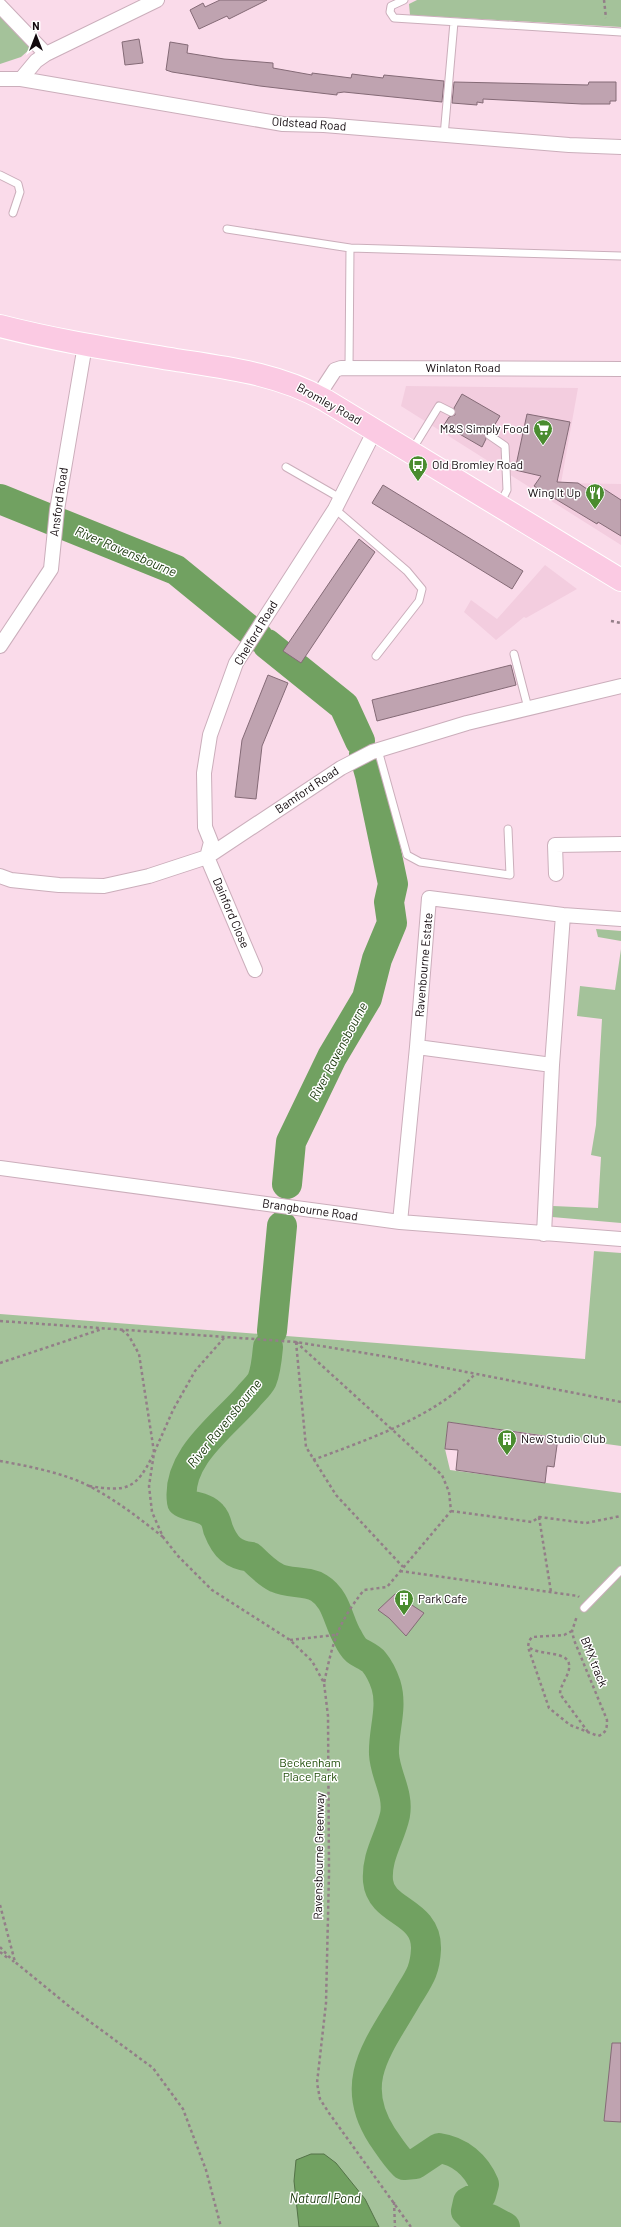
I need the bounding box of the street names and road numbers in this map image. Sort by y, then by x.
street label: Oldstead Road [271,113,347,133]
street label: Winlaton Road [425,360,501,374]
street label: Bromley Road [295,380,364,427]
street label: Ansford Road [46,466,70,537]
street label: Chelford Road [230,598,280,667]
street label: Bamford Road [272,763,341,816]
street label: Dainford Close [211,875,253,950]
street label: Ravenbourne Estate [411,912,435,1018]
street label: Brangbourne Road [261,1195,359,1223]
street label: BMX track [579,1635,611,1689]
street label: Ravensbourne Greenway [310,1792,326,1920]

